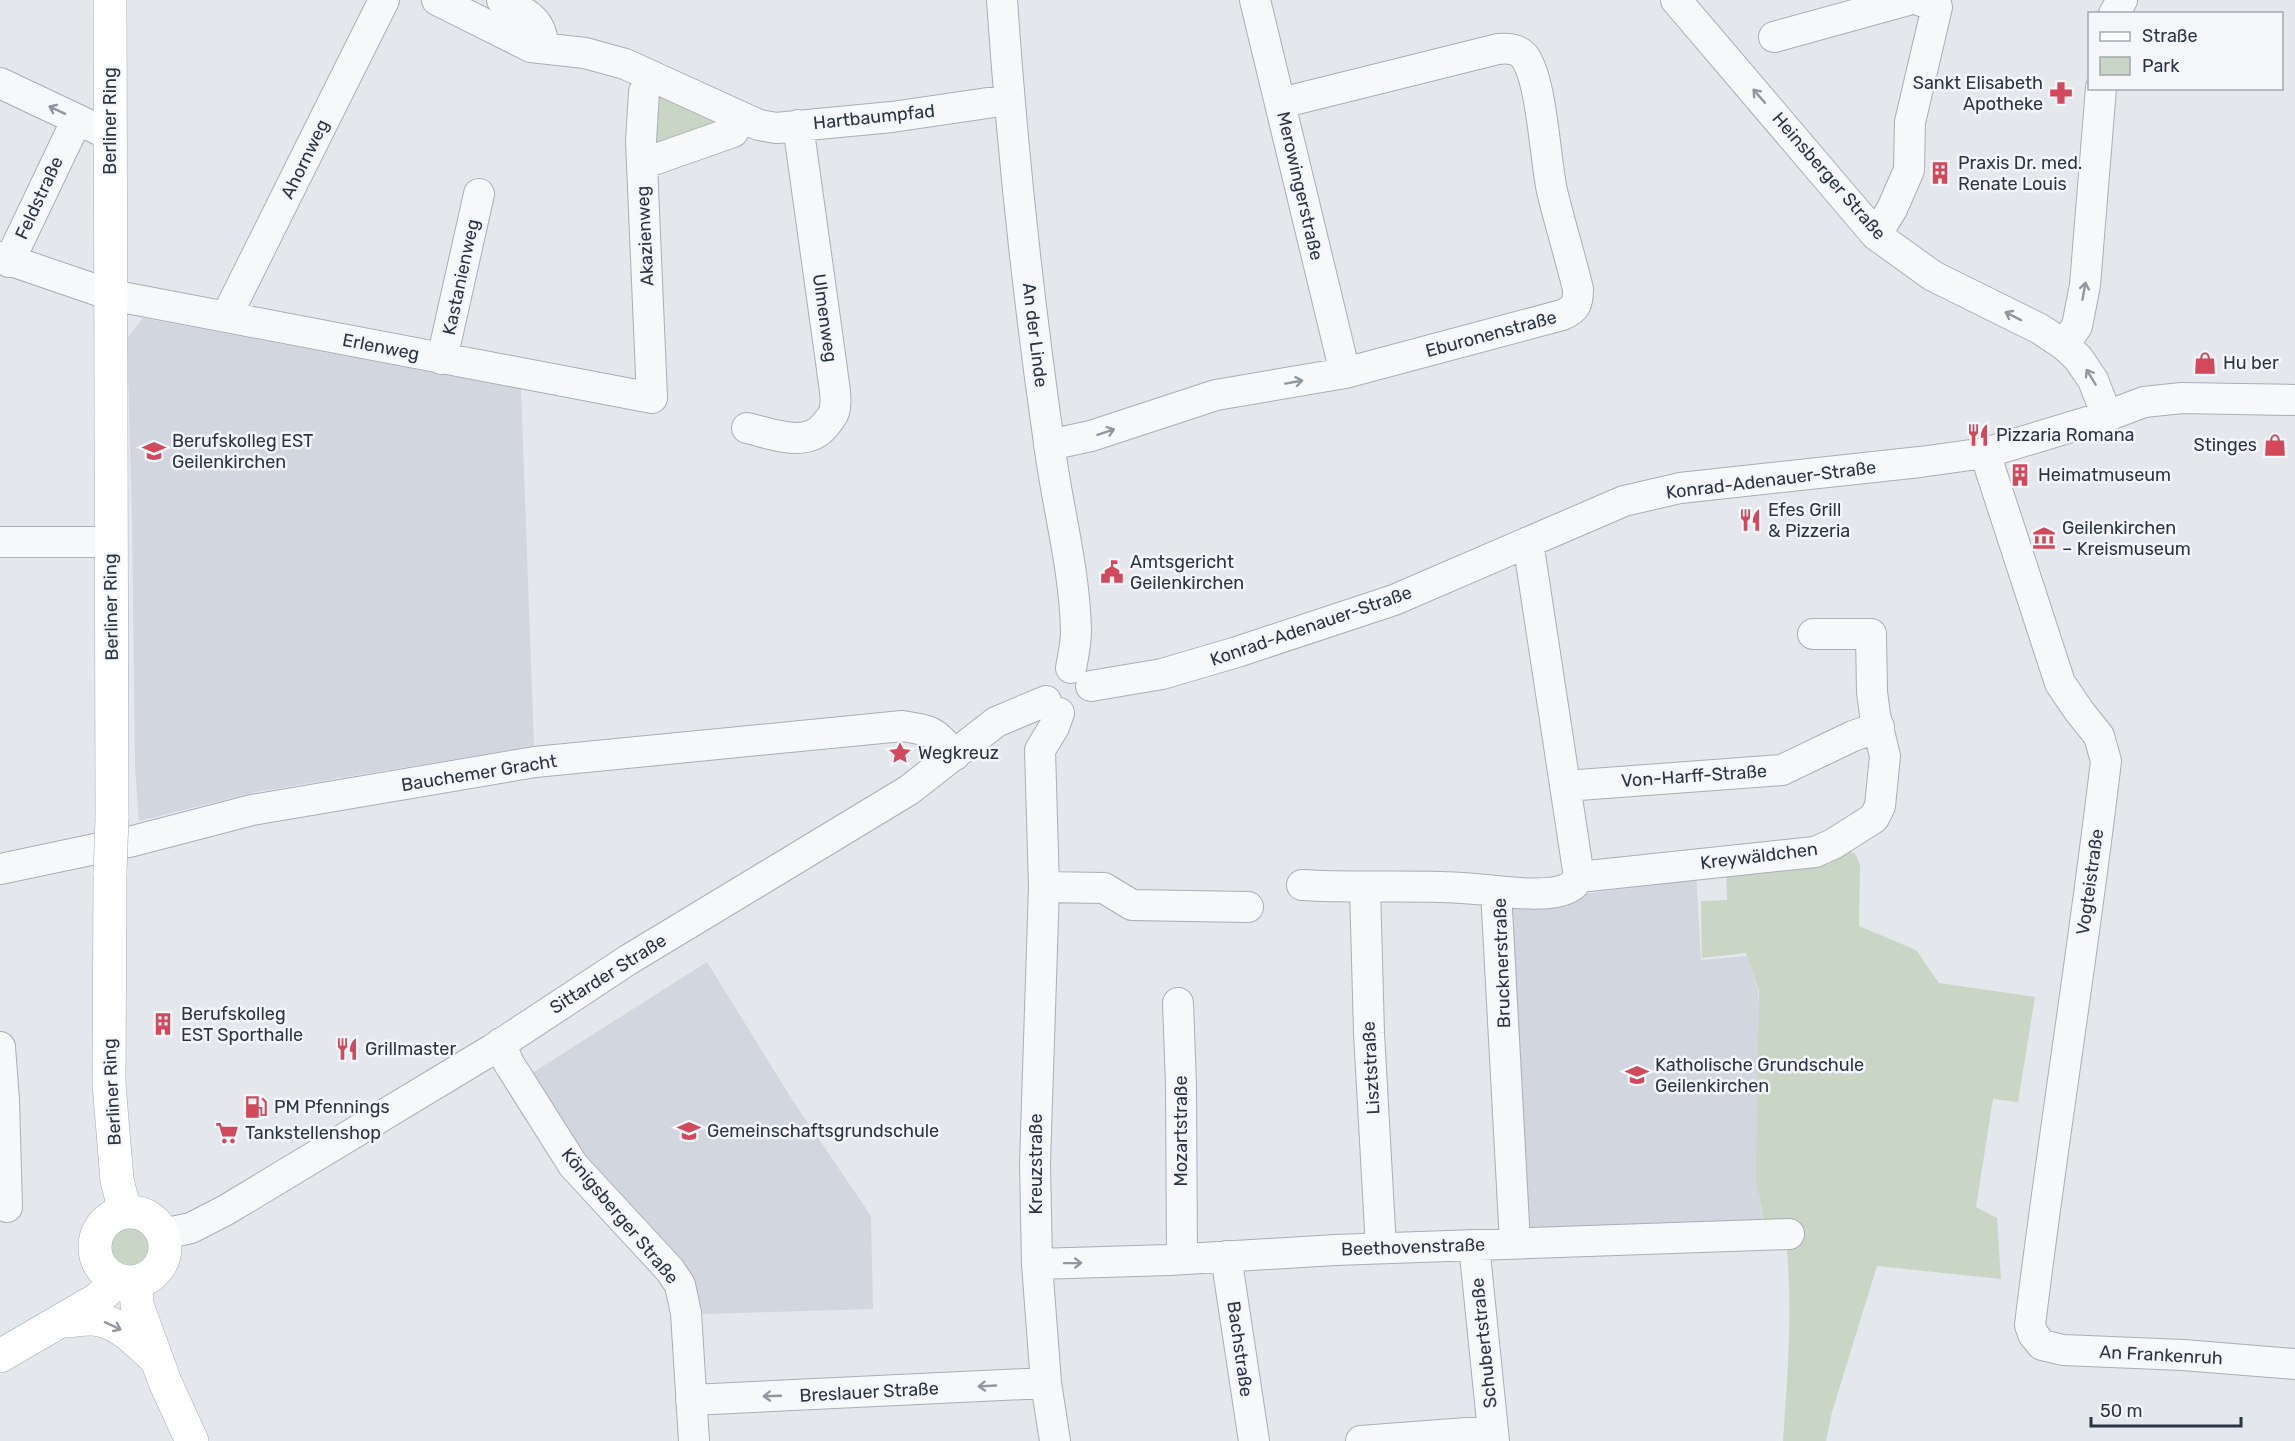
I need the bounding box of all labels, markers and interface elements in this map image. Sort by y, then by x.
legend [2088,12,2283,90]
text: Straße [2142,25,2198,47]
text: Park [2142,55,2180,77]
street label: Berliner Ring [99,67,121,175]
place label: Sankt Elisabeth Apotheke [1913,72,2043,115]
pharmacy icon: Sankt Elisabeth Apotheke [2048,80,2074,106]
one-way arrow [1752,89,1766,104]
street label: Hartbaumpfad [812,100,936,134]
one-way arrow [48,104,66,115]
street label: Heinsberger Straße [1768,108,1890,244]
street label: Merowingerstraße [1272,109,1328,263]
street label: Ahornweg [276,116,334,202]
place label: Praxis Dr. med. Renate Louis [1958,152,2082,195]
street label: Feldstraße [10,153,68,243]
building icon: Praxis Dr. med. Renate Louis [1927,160,1953,186]
street label: Akazienweg [631,185,659,287]
street label: Kastanienweg [438,217,484,337]
street label: Ulmenweg [808,272,842,364]
street label: An der Linde [1018,281,1052,389]
one-way arrow [2078,282,2089,301]
street label: Eburonenstraße [1423,306,1559,362]
one-way arrow [2005,310,2023,321]
street label: Erlenweg [341,329,421,365]
shop icon: Hu ber [2192,350,2218,376]
place label: Hu ber [2223,352,2279,374]
one-way arrow [2084,369,2096,386]
one-way arrow [1283,376,1303,387]
restaurant icon: Pizzaria Romana [1965,422,1991,448]
place label: Pizzaria Romana [1996,424,2135,446]
one-way arrow [1096,425,1115,436]
place label: Berufskolleg EST Geilenkirchen [172,430,313,473]
shop icon: Stinges [2262,432,2288,458]
place label: Stinges [2193,434,2257,456]
school or university icon: Berufskolleg EST Geilenkirchen [141,438,167,464]
street label: Konrad-Adenauer-Straße [1665,456,1877,504]
building icon: Heimatmuseum [2007,462,2033,488]
place label: Heimatmuseum [2038,464,2171,486]
place label: Efes Grill & Pizzeria [1768,499,1850,542]
restaurant icon: Efes Grill & Pizzeria [1737,507,1763,533]
place label: Geilenkirchen – Kreismuseum [2062,517,2191,560]
museum icon: Geilenkirchen – Kreismuseum [2031,525,2057,551]
place label: Amtsgericht Geilenkirchen [1130,551,1244,594]
street label: Berliner Ring [99,553,123,661]
public building icon: Amtsgericht Geilenkirchen [1099,559,1125,585]
street label: Konrad-Adenauer-Straße [1207,581,1415,671]
place icon: Wegkreuz [887,740,913,766]
place label: Wegkreuz [918,742,999,764]
street label: Bauchemer Gracht [400,750,558,796]
street label: Von-Harff-Straße [1620,760,1768,792]
street label: Vogteistraße [2072,828,2108,936]
street label: Kreywäldchen [1699,838,1819,874]
street label: Brucknerstraße [1489,898,1515,1028]
street label: Sittarder Straße [546,929,670,1019]
place label: Berufskolleg EST Sporthalle [181,1003,303,1046]
building icon: Berufskolleg EST Sporthalle [150,1011,176,1037]
street label: Lisztstraße [1358,1021,1384,1115]
restaurant icon: Grillmaster [334,1036,360,1062]
street label: Berliner Ring [98,1038,126,1146]
place label: Grillmaster [365,1038,456,1060]
place label: Katholische Grundschule Geilenkirchen [1655,1054,1864,1097]
school or university icon: Katholische Grundschule Geilenkirchen [1624,1062,1650,1088]
street label: Mozartstraße [1170,1075,1192,1187]
fuel station icon: PM Pfennings [243,1094,269,1120]
place label: PM Pfennings [274,1096,390,1118]
street label: Kreuzstraße [1025,1113,1047,1215]
school or university icon: Gemeinschaftsgrundschule [676,1118,702,1144]
supermarket icon: Tankstellenshop [214,1120,240,1146]
place label: Gemeinschaftsgrundschule [707,1120,939,1142]
place label: Tankstellenshop [245,1122,381,1144]
street label: Königsberger Straße [557,1144,683,1288]
street label: Beethovenstraße [1341,1233,1485,1261]
one-way arrow [1063,1258,1083,1269]
street label: Schubertstraße [1466,1277,1502,1409]
street label: Bachstraße [1222,1300,1258,1398]
one-way arrow [104,1321,122,1332]
street label: An Frankenruh [2099,1341,2223,1369]
street label: Breslauer Straße [799,1377,939,1407]
one-way arrow [978,1381,998,1392]
scale bar [2091,1390,2241,1428]
one-way arrow [762,1391,782,1402]
text: 50 m [2100,1400,2143,1422]

